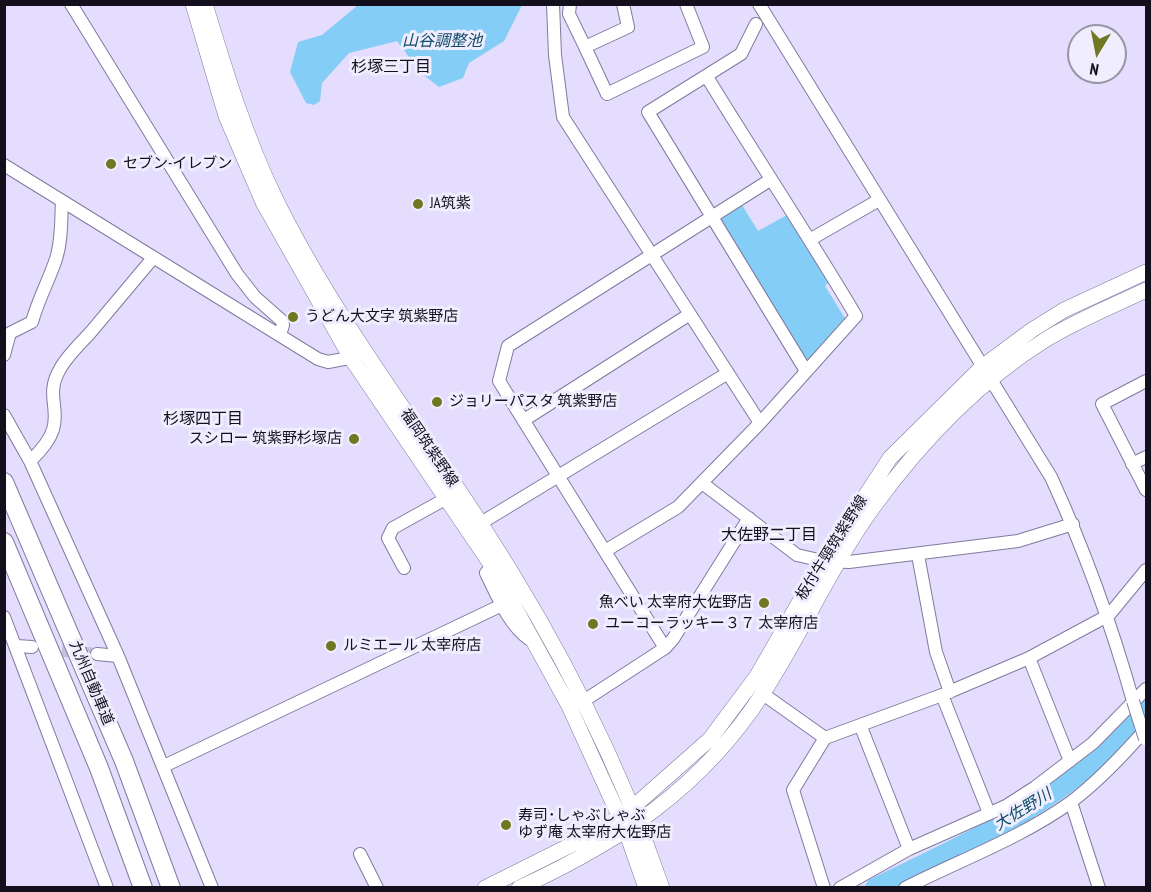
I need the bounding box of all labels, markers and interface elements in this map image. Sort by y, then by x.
north arrow [1067,24,1127,84]
water label: 山谷調整池 [402,31,482,51]
district label: 杉塚三丁目 [351,57,431,77]
text: N [1088,59,1100,80]
place label: セブン-イレブン [123,155,232,173]
marker: セブン-イレブン [104,157,118,171]
place label: JA筑紫 [430,195,471,213]
marker: JA筑紫 [411,197,425,211]
place label: うどん大文字 筑紫野店 [305,308,458,326]
marker: うどん大文字 筑紫野店 [286,310,300,324]
place label: ジョリーパスタ 筑紫野店 [449,393,617,411]
marker: ジョリーパスタ 筑紫野店 [430,395,444,409]
street label: 福岡筑紫野線 [396,406,462,490]
district label: 杉塚四丁目 [163,409,243,429]
place label: スシロー 筑紫野杉塚店 [189,430,342,448]
marker: スシロー 筑紫野杉塚店 [347,432,361,446]
street label: 板付牛頸筑紫野線 [793,492,871,604]
district label: 大佐野二丁目 [721,525,817,545]
place label: 魚べい 太宰府大佐野店 [599,594,752,612]
marker: 魚べい 太宰府大佐野店 [757,596,771,610]
place label: ユーコーラッキー３７ 太宰府店 [605,615,818,633]
marker: ユーコーラッキー３７ 太宰府店 [586,617,600,631]
place label: ルミエール 太宰府店 [343,637,481,655]
street label: 九州自動車道 [65,638,117,728]
marker: ルミエール 太宰府店 [324,639,338,653]
water label: 大佐野川 [991,785,1055,835]
place label: 寿司･しゃぶしゃぶ ゆず庵 太宰府大佐野店 [518,807,671,842]
marker: 寿司･しゃぶしゃぶ ゆず庵 太宰府大佐野店 [499,818,513,832]

